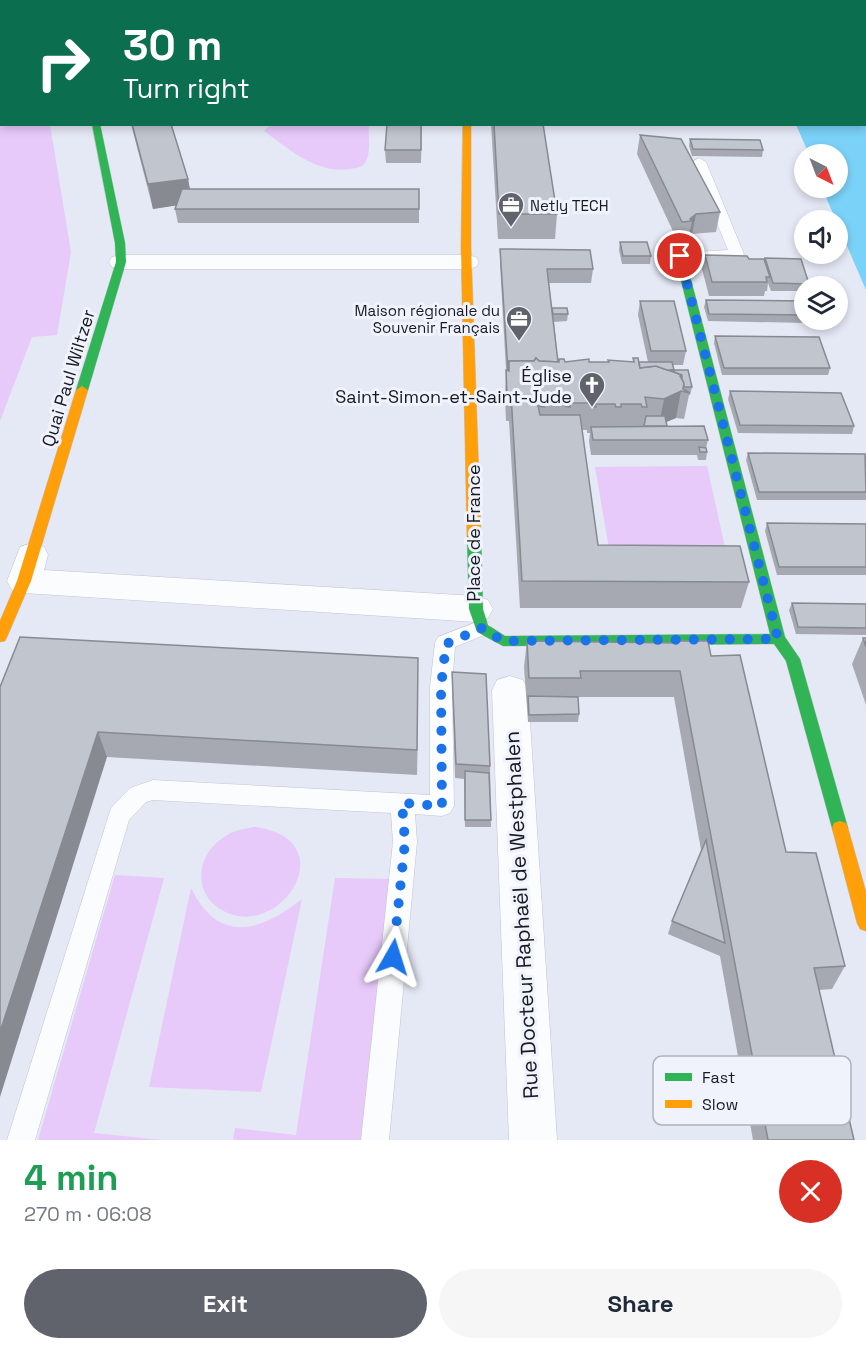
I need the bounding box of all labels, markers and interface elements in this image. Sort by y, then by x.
text: 30 m [123,19,222,72]
icon: right [24,24,102,102]
text: Turn right [123,71,250,106]
north arrow [794,144,848,198]
map controls [794,144,848,330]
office icon: Netly TECH [496,190,526,228]
place label: Netly TECH [530,196,609,215]
button: sound [794,210,848,264]
pin [654,230,705,281]
icon: arrive [663,239,696,272]
button: layers [794,276,848,330]
place label: Maison régionale du Souvenir Français [355,301,500,337]
office icon: Maison régionale du Souvenir Français [504,304,534,342]
street label: Quai Paul Wiltzer [36,306,100,449]
place label: Église Saint-Simon-et-Saint-Jude [335,364,572,408]
church icon: Église Saint-Simon-et-Saint-Jude [577,370,607,408]
street label: Place de France [462,464,485,602]
street label: Rue Docteur Raphaël de Westphalen [498,730,544,1100]
position arrow [361,925,425,989]
legend [653,1056,851,1125]
text: Fast [702,1067,735,1088]
text: Slow [702,1094,738,1115]
text: 4 min [24,1155,119,1201]
button: close [779,1160,842,1223]
text: 270 m · 06:08 [24,1201,152,1227]
button: Exit [24,1269,427,1338]
button: Share [439,1269,842,1338]

